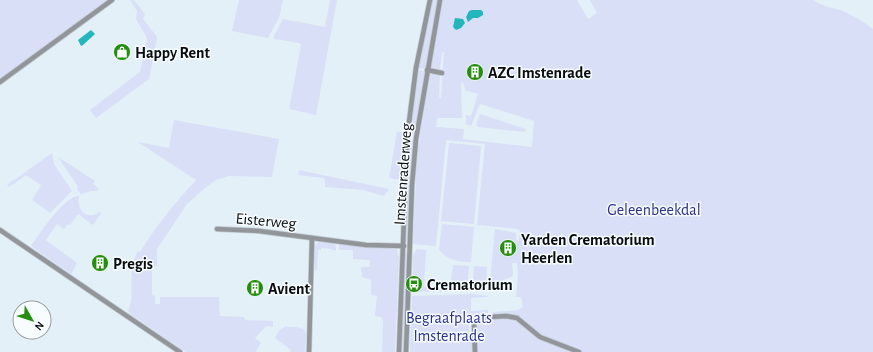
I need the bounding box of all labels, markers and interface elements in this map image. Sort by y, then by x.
shop icon: Happy Rent [112,42,132,62]
place label: Happy Rent [135,45,210,62]
building icon: AZC Imstenrade [465,62,485,82]
place label: AZC Imstenrade [488,65,591,81]
street label: Imstenraderweg [391,122,415,226]
park label: Geleenbeekdal [607,202,701,218]
street label: Eisterweg [235,210,297,232]
place label: Yarden Crematorium Heerlen [521,232,655,266]
building icon: Yarden Crematorium Heerlen [498,238,518,258]
building icon: Pregis [90,253,110,273]
place label: Pregis [113,256,153,272]
bus stop icon: Crematorium [404,274,424,294]
place label: Crematorium [427,277,513,293]
building icon: Avient [245,278,265,298]
place label: Avient [268,281,311,297]
north arrow [12,300,52,340]
park label: Begraafplaats Imstenrade [406,310,492,344]
text: N [33,320,46,332]

